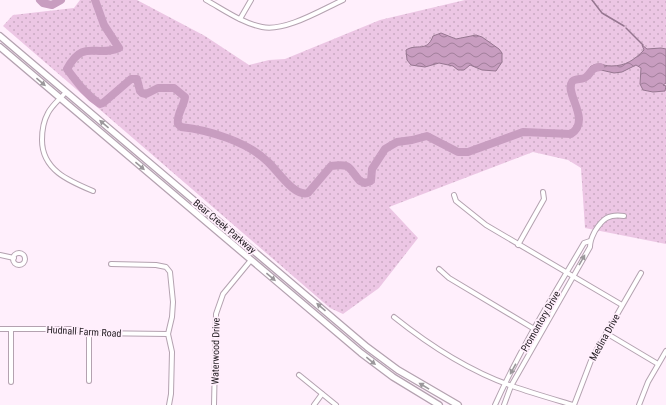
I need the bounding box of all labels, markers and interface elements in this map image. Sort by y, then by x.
one-way arrow [35,77,46,86]
one-way arrow [99,119,109,128]
one-way arrow [135,161,145,170]
street label: Bear Creek Parkway [191,197,258,256]
one-way arrow [578,254,585,266]
one-way arrow [266,272,277,281]
street label: Promontory Drive [519,289,562,354]
one-way arrow [316,303,326,312]
street label: Medina Drive [587,312,622,362]
street label: Waterwood Drive [209,317,222,384]
street label: Hudnall Farm Road [46,324,122,339]
one-way arrow [365,356,376,365]
one-way arrow [509,363,516,375]
one-way arrow [418,383,430,390]

